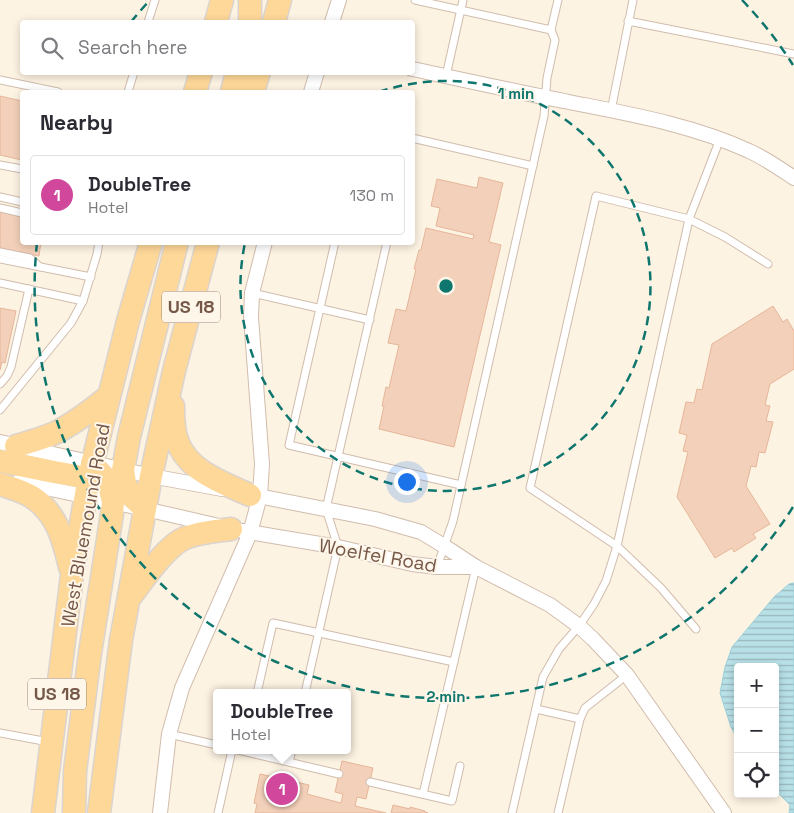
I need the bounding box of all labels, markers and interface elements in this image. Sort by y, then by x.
search box [20,20,415,75]
icon: search [38,34,66,62]
text: Search here [78,35,188,60]
text: 1 min [498,84,534,103]
text: Nearby [40,109,113,136]
text: DoubleTree [88,172,191,197]
text: 1 [53,185,61,206]
text: 130 m [350,185,394,206]
text: Hotel [88,197,129,218]
centre of rings [437,277,455,295]
road number: US 18 [162,292,220,322]
street label: West Bluemound Road [55,421,116,629]
your location [394,469,420,495]
street label: Woelfel Road [317,533,439,578]
map controls [734,663,779,798]
button: + [734,663,779,708]
road number: US 18 [28,679,86,710]
text: 2 min [427,687,465,706]
popup [213,689,351,754]
text: DoubleTree [230,699,334,724]
button: − [734,708,779,753]
text: Hotel [230,724,271,745]
button: locate [734,753,779,798]
pin: 1 [266,770,298,808]

